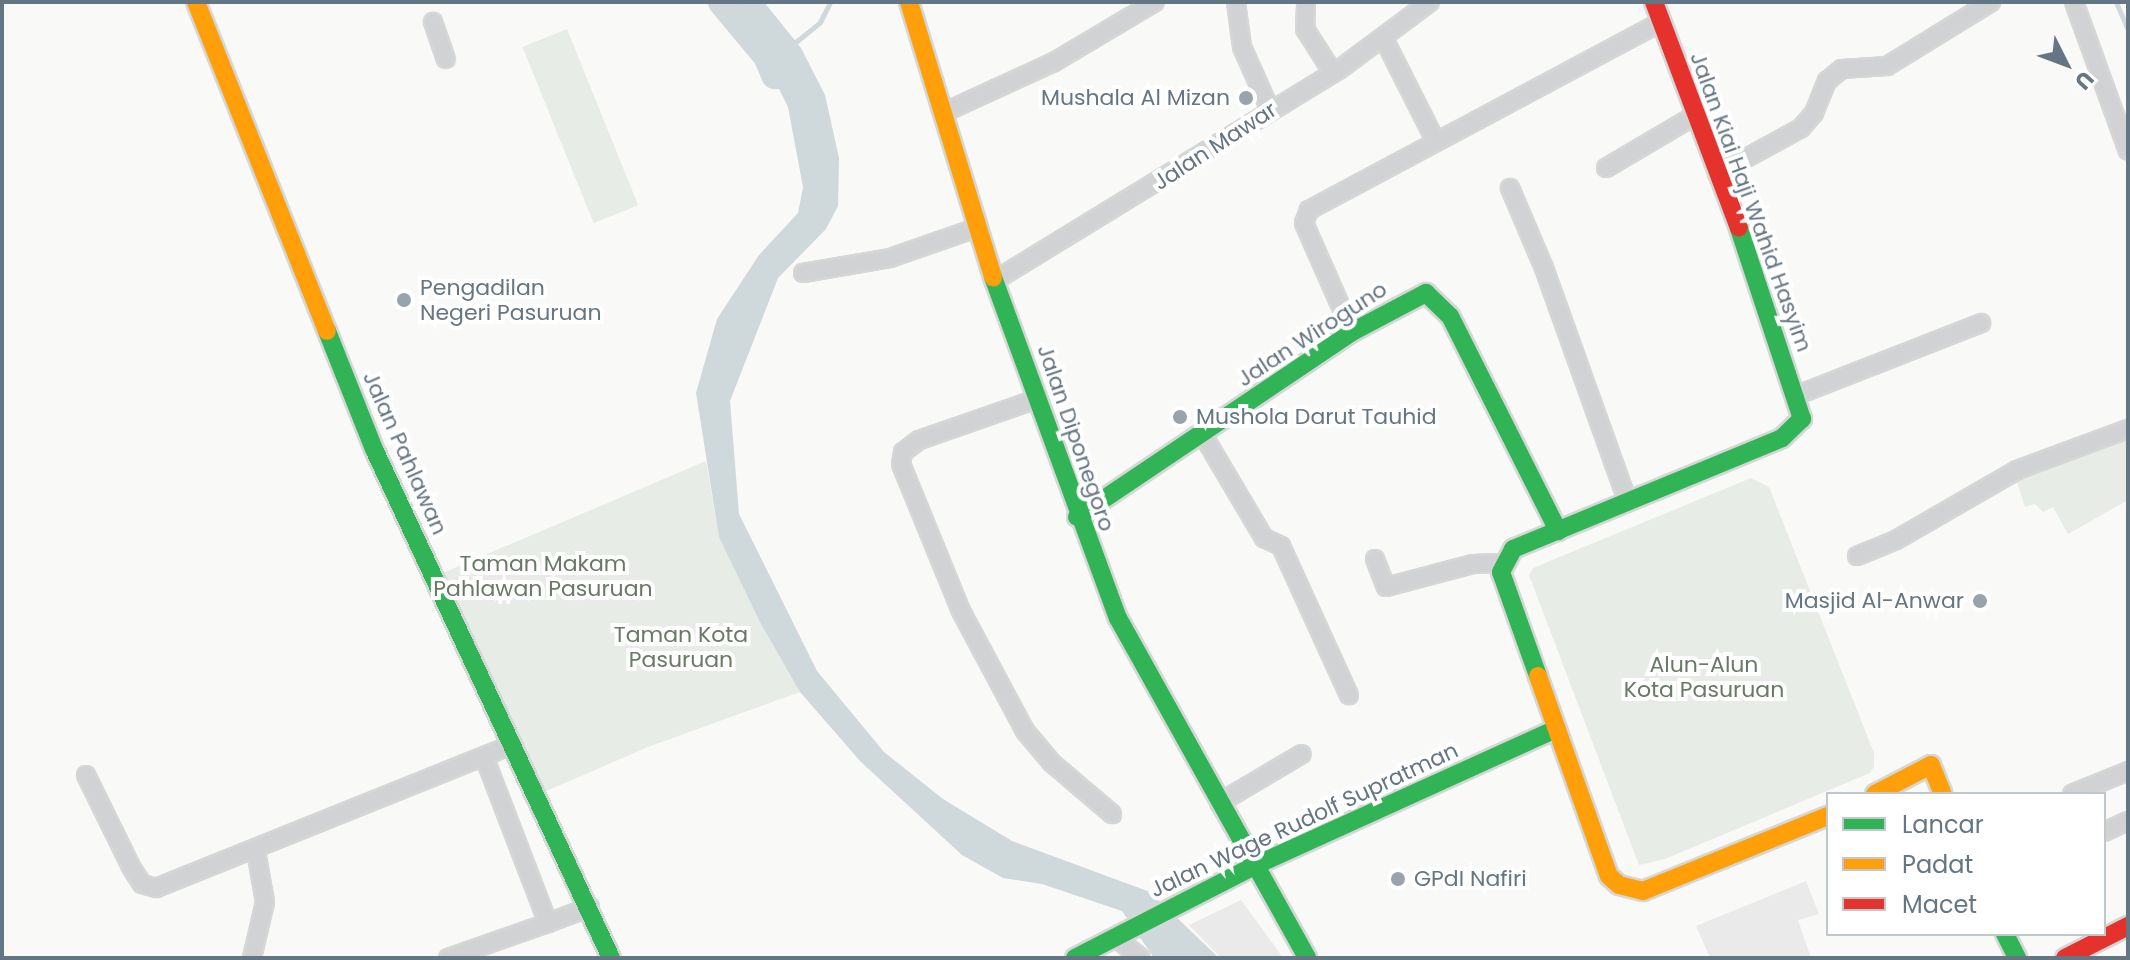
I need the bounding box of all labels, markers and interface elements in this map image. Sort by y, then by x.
north arrow [2026,24,2106,104]
street label: Jalan Kiai Haji Wahid Hasyim [1684,49,1818,355]
text: U [2068,64,2101,97]
place label: Mushala Al Mizan [1041,85,1230,111]
marker: Mushala Al Mizan [1237,89,1255,107]
street label: Jalan Mawar [1148,96,1282,196]
place label: Pengadilan Negeri Pasuruan [420,274,602,326]
street label: Jalan Wiroguno [1232,276,1392,392]
marker: Pengadilan Negeri Pasuruan [395,291,413,309]
street label: Jalan Diponegoro [1032,341,1120,535]
street label: Jalan Pahlawan [357,367,453,539]
place label: Mushola Darut Tauhid [1196,404,1437,430]
marker: Mushola Darut Tauhid [1171,408,1189,426]
park label: Taman Makam Pahlawan Pasuruan [433,550,653,602]
place label: Masjid Al-Anwar [1785,588,1964,614]
marker: Masjid Al-Anwar [1971,592,1989,610]
park label: Taman Kota Pasuruan [614,621,748,672]
park label: Alun-Alun Kota Pasuruan [1624,651,1784,702]
street label: Jalan Wage Rudolf Supratman [1146,737,1462,903]
legend [1826,792,2106,936]
text: Lancar [1902,808,1984,841]
text: Padat [1902,848,1973,881]
place label: GPdI Nafiri [1414,866,1527,892]
marker: GPdI Nafiri [1389,870,1407,888]
text: Macet [1902,888,1977,921]

